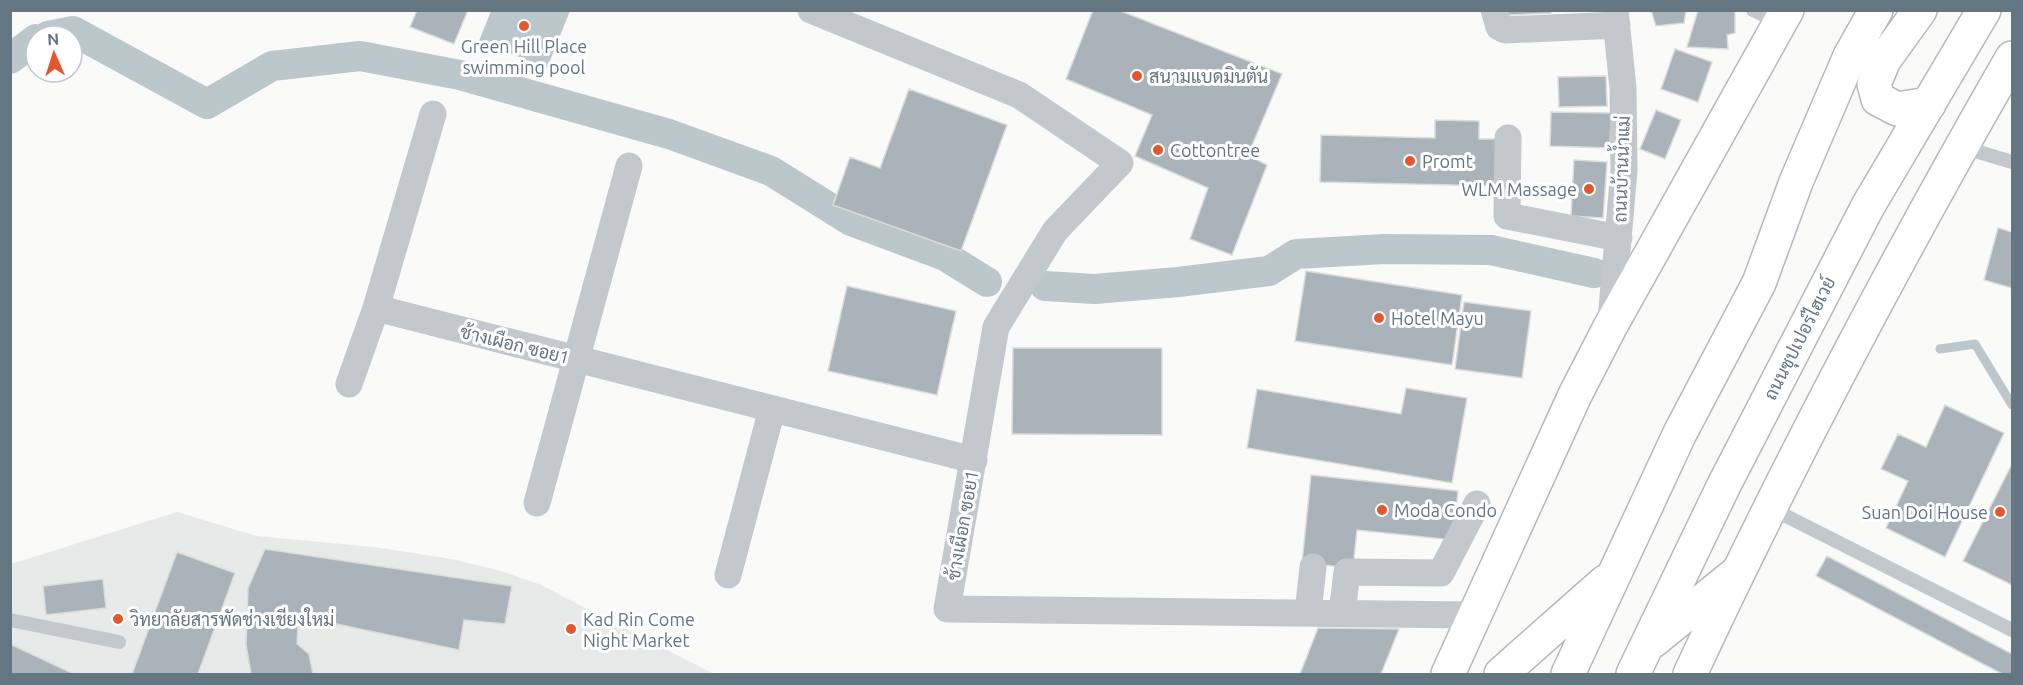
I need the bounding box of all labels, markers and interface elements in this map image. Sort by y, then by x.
marker: Green Hill Place swimming pool [517,19,531,33]
north arrow [24,24,84,84]
text: N [47,30,60,48]
place label: Green Hill Place swimming pool [461,36,587,77]
place label: สนามแบดมินตัน [1149,66,1268,86]
marker: สนามแบดมินตัน [1130,69,1144,83]
street label: ถนนบ้านน้ำแม่ [1604,115,1633,223]
place label: Cottontree [1170,140,1260,160]
marker: Cottontree [1151,143,1165,157]
place label: Promt [1422,151,1473,171]
marker: Promt [1403,154,1417,168]
place label: WLM Massage [1461,179,1577,199]
marker: WLM Massage [1582,182,1596,196]
street label: ถนนซุปเปอร์ไฮเวย์ [1758,272,1841,404]
place label: Hotel Mayu [1391,308,1484,328]
marker: Hotel Mayu [1372,311,1386,325]
street label: ช้างเผือก ซอย1 [458,320,572,367]
street label: ช้างเผือก ซอย1 [941,468,982,582]
place label: Moda Condo [1394,500,1497,520]
place label: Suan Doi House [1862,502,1988,522]
marker: Moda Condo [1375,503,1389,517]
marker: Suan Doi House [1993,505,2007,519]
place label: วิทยาลัยสารพัดช่างเชียงใหม่ [129,607,334,629]
place label: Kad Rin Come Night Market [583,609,695,650]
marker: วิทยาลัยสารพัดช่างเชียงใหม่ [111,612,125,626]
marker: Kad Rin Come Night Market [564,622,578,636]

